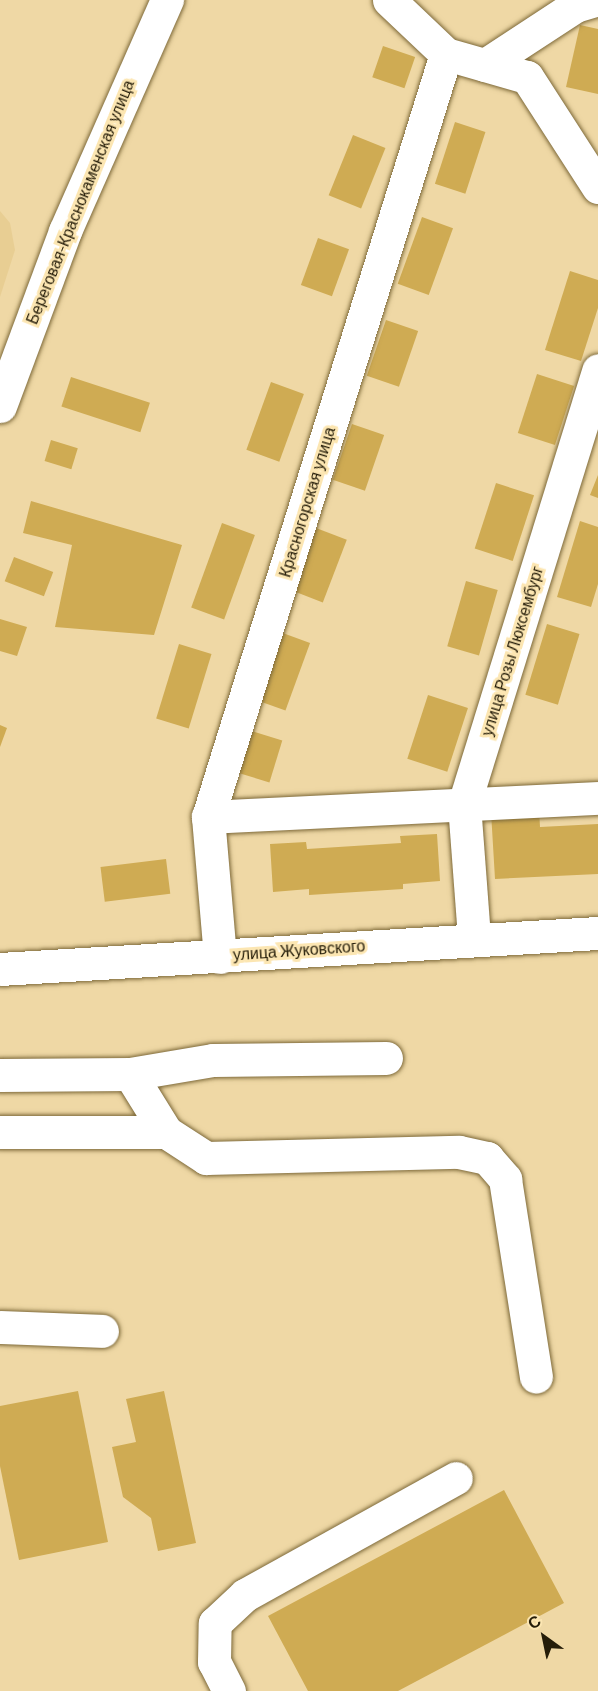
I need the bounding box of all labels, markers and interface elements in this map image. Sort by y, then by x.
street label: Береговая-Краснокаменская улица [22,77,138,327]
street label: Красногорская улица [275,424,339,580]
street label: улица Розы Люксембург [477,564,547,738]
street label: улица Жуковского [232,936,366,964]
north arrow [514,1607,574,1667]
text: С [524,1610,544,1633]

